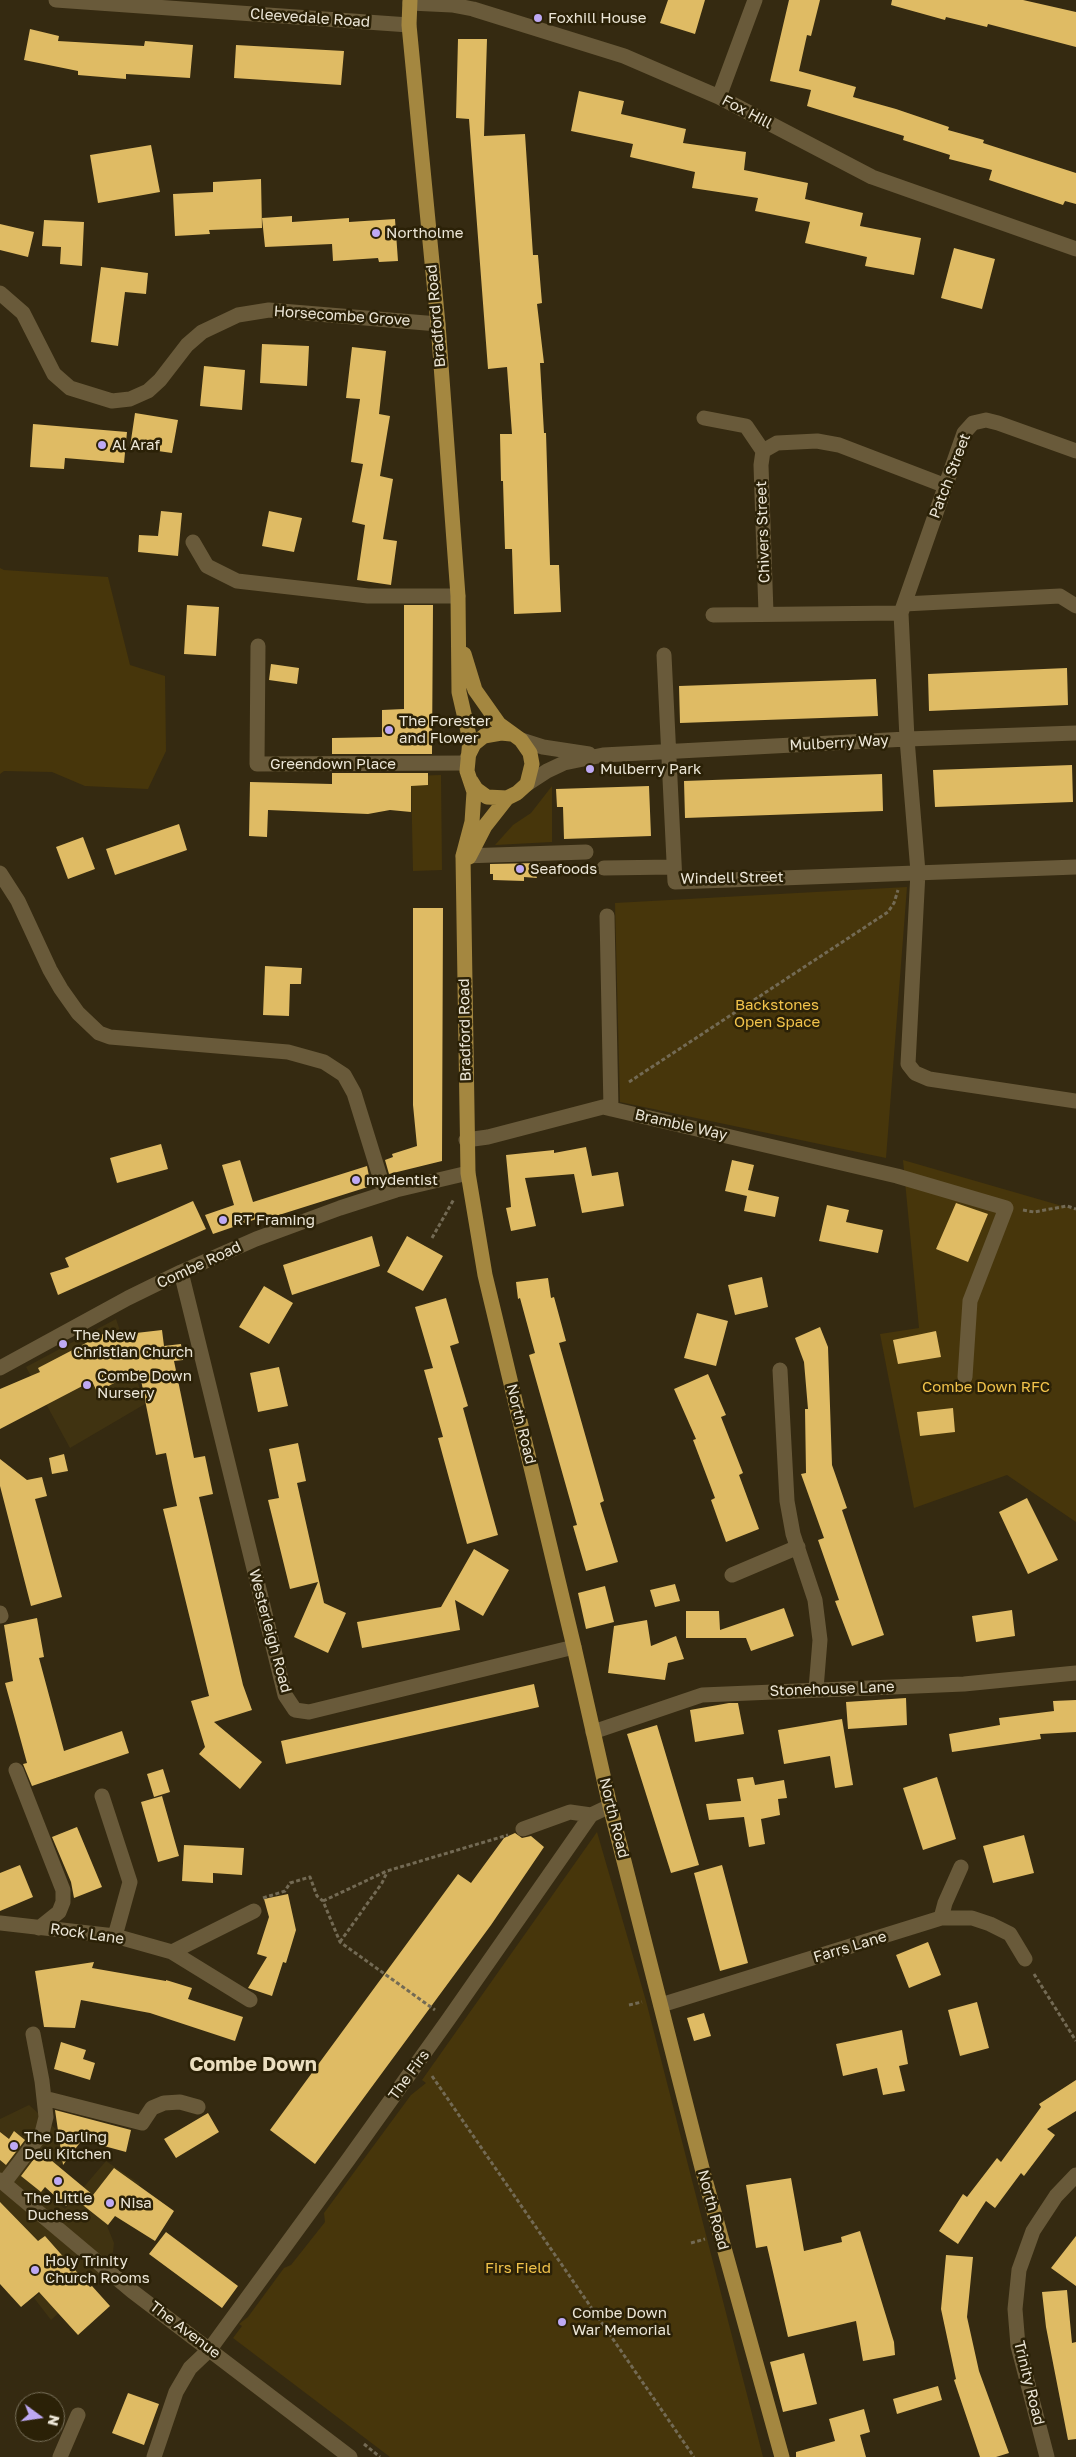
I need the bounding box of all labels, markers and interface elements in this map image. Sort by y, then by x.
street label: Cleevedale Road [249,5,371,31]
place label: Foxhill House [548,9,646,27]
marker: Foxhill House [532,12,544,24]
street label: Fox Hill [719,91,775,133]
place label: Northolme [386,224,464,242]
marker: Northolme [370,227,382,239]
street label: Bradford Road [423,264,449,368]
street label: Horsecombe Grove [273,302,411,330]
street label: Patch Street [926,431,974,521]
place label: Al Araf [112,436,160,454]
marker: Al Araf [96,439,108,451]
street label: Chivers Street [752,481,774,583]
place label: The Forester and Flower [399,712,491,747]
marker: The Forester and Flower [383,724,395,736]
street label: Mulberry Way [789,731,889,755]
street label: Greendown Place [270,755,396,773]
place label: Mulberry Park [600,760,701,778]
marker: Mulberry Park [584,763,596,775]
place label: Seafoods [530,860,597,878]
marker: Seafoods [514,863,526,875]
street label: Windell Street [680,868,784,888]
street label: Bradford Road [455,978,475,1082]
park label: Backstones Open Space [734,996,820,1031]
street label: Bramble Way [633,1106,729,1144]
place label: mydentist [366,1171,438,1189]
marker: mydentist [350,1174,362,1186]
place label: RT Framing [233,1211,315,1229]
marker: RT Framing [217,1214,229,1226]
street label: Combe Road [154,1238,244,1292]
place label: The New Christian Church [73,1326,193,1361]
marker: The New Christian Church [57,1338,69,1350]
place label: Combe Down Nursery [97,1367,192,1402]
park label: Combe Down RFC [922,1378,1050,1396]
marker: Combe Down Nursery [81,1379,93,1391]
street label: North Road [502,1382,540,1466]
street label: Westerleigh Road [245,1567,295,1695]
street label: Stonehouse Lane [769,1678,895,1700]
street label: North Road [595,1776,633,1860]
street label: Rock Lane [49,1920,125,1948]
street label: Farrs Lane [811,1927,889,1967]
street label: The Firs [385,2046,433,2104]
district label: Combe Down [189,2053,317,2077]
place label: The Darling Deli Kitchen [24,2128,111,2163]
marker: The Darling Deli Kitchen [8,2140,20,2152]
street label: North Road [694,2168,732,2252]
marker: The Little Duchess [52,2175,64,2187]
place label: The Little Duchess [24,2189,92,2224]
place label: Nisa [120,2194,152,2212]
marker: Nisa [104,2197,116,2209]
place label: Holy Trinity Church Rooms [45,2252,150,2287]
park label: Firs Field [485,2259,551,2277]
marker: Holy Trinity Church Rooms [29,2264,41,2276]
street label: The Avenue [146,2298,224,2362]
place label: Combe Down War Memorial [572,2304,671,2339]
marker: Combe Down War Memorial [556,2316,568,2328]
street label: Trinity Road [1010,2339,1048,2427]
north arrow [15,2392,65,2442]
text: N [45,2413,64,2428]

